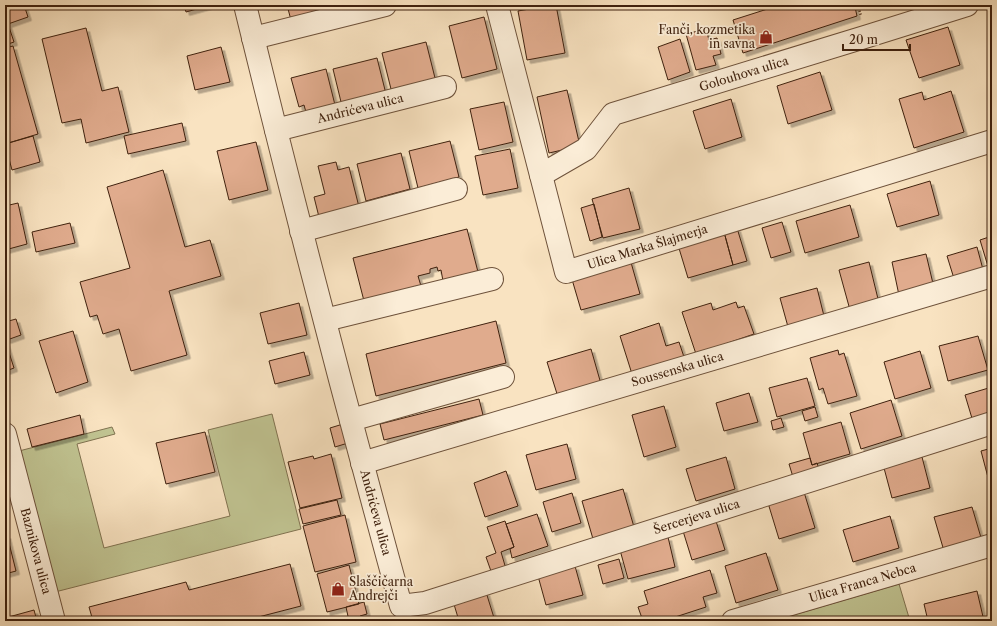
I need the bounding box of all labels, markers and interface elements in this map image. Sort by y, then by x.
place label: Fanči, kozmetika in savna [659,22,756,51]
scale bar [843,26,910,52]
shop icon: Fanči, kozmetika in savna [758,29,774,45]
text: 20 m [849,32,878,47]
street label: Golouhova ulica [697,53,791,94]
street label: Andrićeva ulica [315,90,405,126]
street label: Ulica Marka Šlajmerja [585,221,710,272]
street label: Soussenska ulica [629,348,726,390]
street label: Andrićeva ulica [357,467,395,557]
street label: Šercerjeva ulica [651,495,742,537]
street label: Baznikova ulica [18,506,55,596]
street label: Ulica Franca Nebca [807,560,918,605]
place label: Slaščičarna Andrejči [348,574,414,603]
shop icon: Slaščičarna Andrejči [330,581,346,597]

